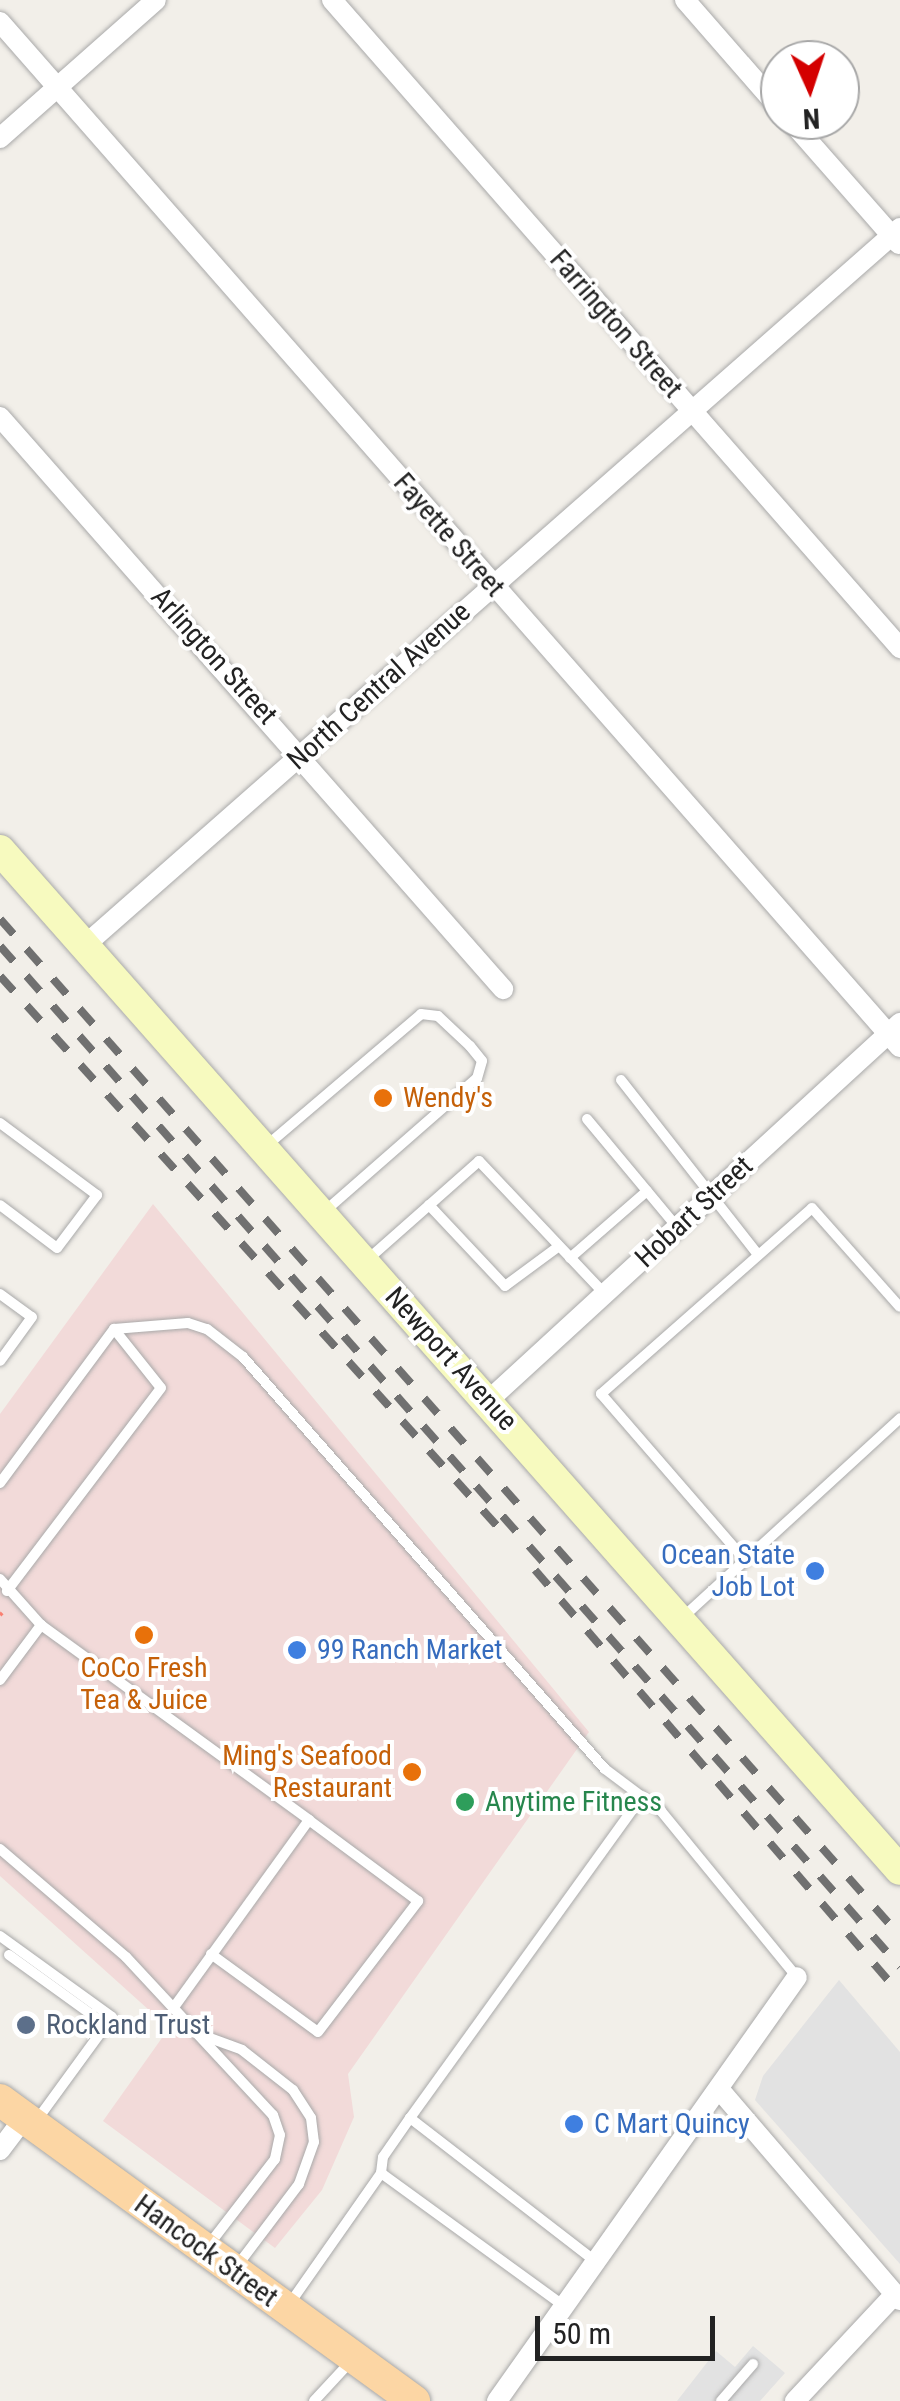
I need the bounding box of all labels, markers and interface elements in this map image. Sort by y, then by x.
north arrow [760,40,860,140]
text: N [802,102,821,135]
street label: Farrington Street [543,243,689,405]
street label: Fayette Street [386,466,512,604]
street label: Arlington Street [144,581,284,731]
street label: North Central Avenue [281,595,477,777]
place label: Wendy's [403,1081,493,1115]
marker: Wendy's [372,1087,394,1109]
street label: Hobart Street [628,1149,760,1275]
street label: Newport Avenue [378,1280,524,1438]
place label: Ocean State Job Lot [661,1538,795,1604]
marker: Ocean State Job Lot [804,1560,826,1582]
marker: CoCo Fresh Tea & Juice [133,1624,155,1646]
place label: 99 Ranch Market [317,1633,503,1667]
marker: 99 Ranch Market [286,1639,308,1661]
place label: CoCo Fresh Tea & Juice [80,1651,208,1717]
place label: Ming's Seafood Restaurant [222,1739,392,1805]
marker: Ming's Seafood Restaurant [401,1761,423,1783]
place label: Anytime Fitness [485,1785,662,1819]
marker: Anytime Fitness [454,1791,476,1813]
place label: Rockland Trust [46,2008,211,2042]
marker: Rockland Trust [15,2014,37,2036]
place label: C Mart Quincy [594,2107,750,2141]
marker: C Mart Quincy [563,2113,585,2135]
street label: Hancock Street [128,2188,284,2314]
scale bar [540,2296,720,2358]
text: 50 m [552,2316,611,2351]

